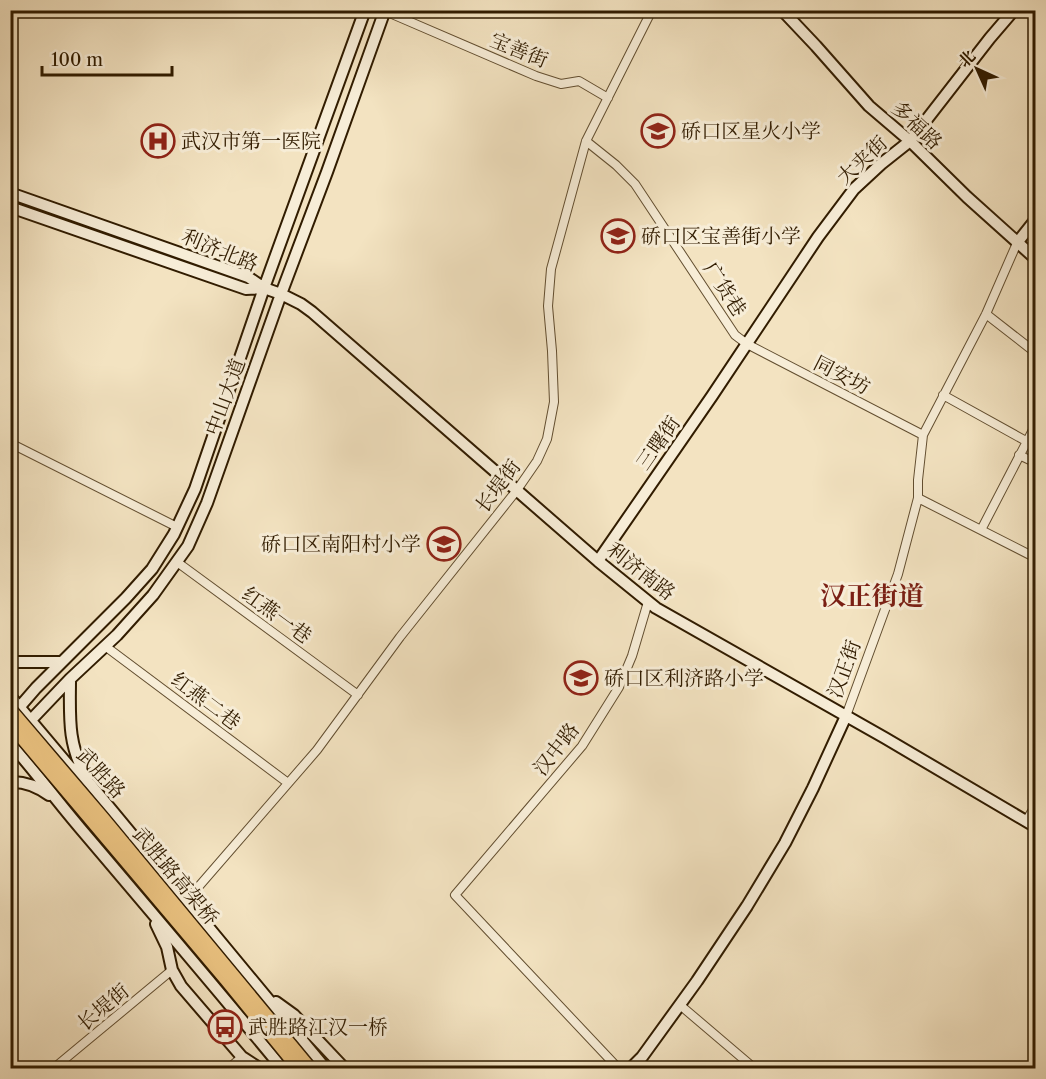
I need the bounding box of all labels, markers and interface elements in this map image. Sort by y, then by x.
street label: 宝善街 [487,28,551,72]
scale bar [42,39,172,77]
north arrow [947,39,1007,99]
text: 北 [954,46,979,71]
text: 100 m [51,49,103,71]
street label: 多福路 [887,96,947,154]
school or university icon: 硚口区星火小学 [640,113,676,149]
place label: 硚口区星火小学 [681,119,821,143]
hospital icon: 武汉市第一医院 [140,123,176,159]
place label: 武汉市第一医院 [181,129,321,153]
street label: 大夹街 [832,131,892,189]
school or university icon: 硚口区宝善街小学 [600,218,636,254]
street label: 利济北路 [178,224,262,276]
place label: 硚口区宝善街小学 [641,224,801,248]
street label: 广货巷 [699,257,751,321]
street label: 同安坊 [810,351,874,399]
street label: 中山大道 [200,355,250,439]
street label: 三曙街 [631,412,685,474]
street label: 长堤街 [470,455,526,517]
school or university icon: 硚口区南阳村小学 [426,526,462,562]
place label: 硚口区南阳村小学 [261,532,421,556]
street label: 利济南路 [602,537,680,605]
district label: 汉正街道 [820,580,924,612]
street label: 红燕一巷 [238,582,316,648]
street label: 汉正街 [822,637,866,701]
school or university icon: 硚口区利济路小学 [563,660,599,696]
place label: 硚口区利济路小学 [604,666,764,690]
street label: 红燕二巷 [167,667,245,735]
street label: 汉中路 [528,718,584,780]
street label: 武胜路 [72,743,130,803]
street label: 武胜路高架桥 [128,822,224,930]
street label: 长堤街 [72,979,134,1035]
bus stop icon: 武胜路江汉一桥 [207,1009,243,1045]
place label: 武胜路江汉一桥 [248,1015,388,1039]

